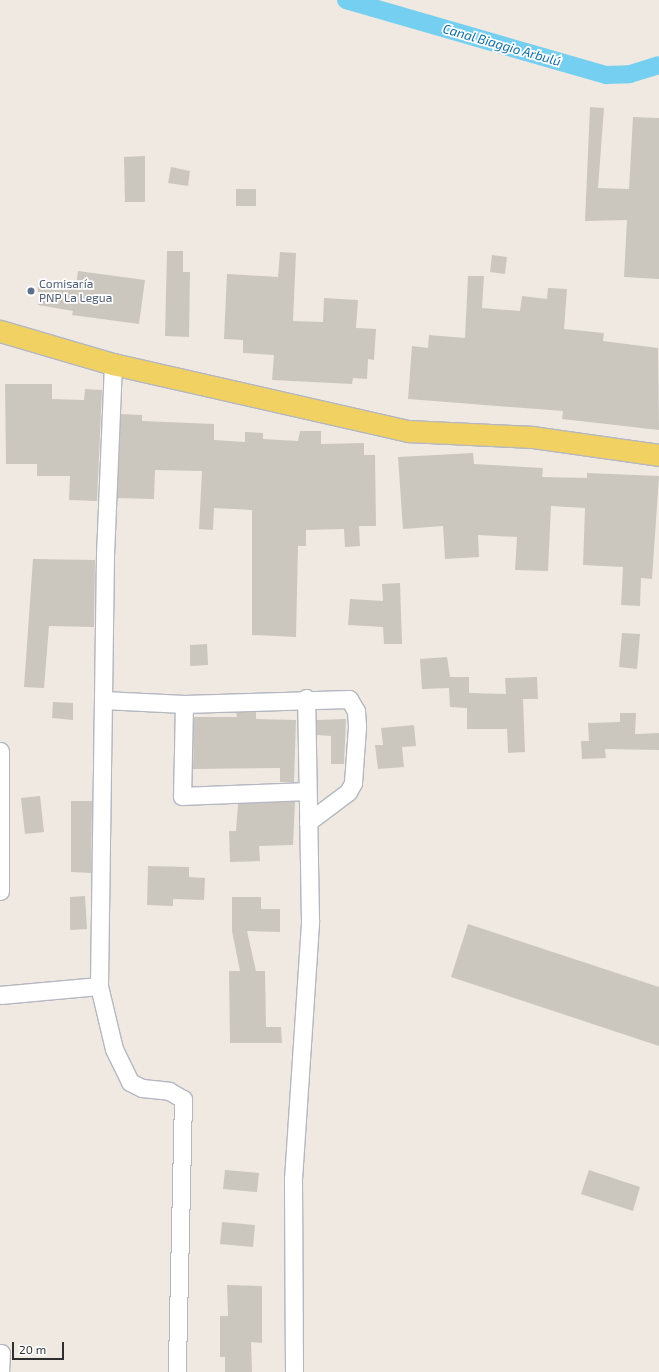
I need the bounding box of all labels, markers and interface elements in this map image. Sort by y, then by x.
water label: Canal Biaggio Arbulú [441,21,563,69]
place label: Comisaría PNP La Legua [39,277,112,305]
marker: Comisaría PNP La Legua [26,286,36,296]
scale bar [14,1334,66,1360]
text: 20 m [19,1342,46,1356]

